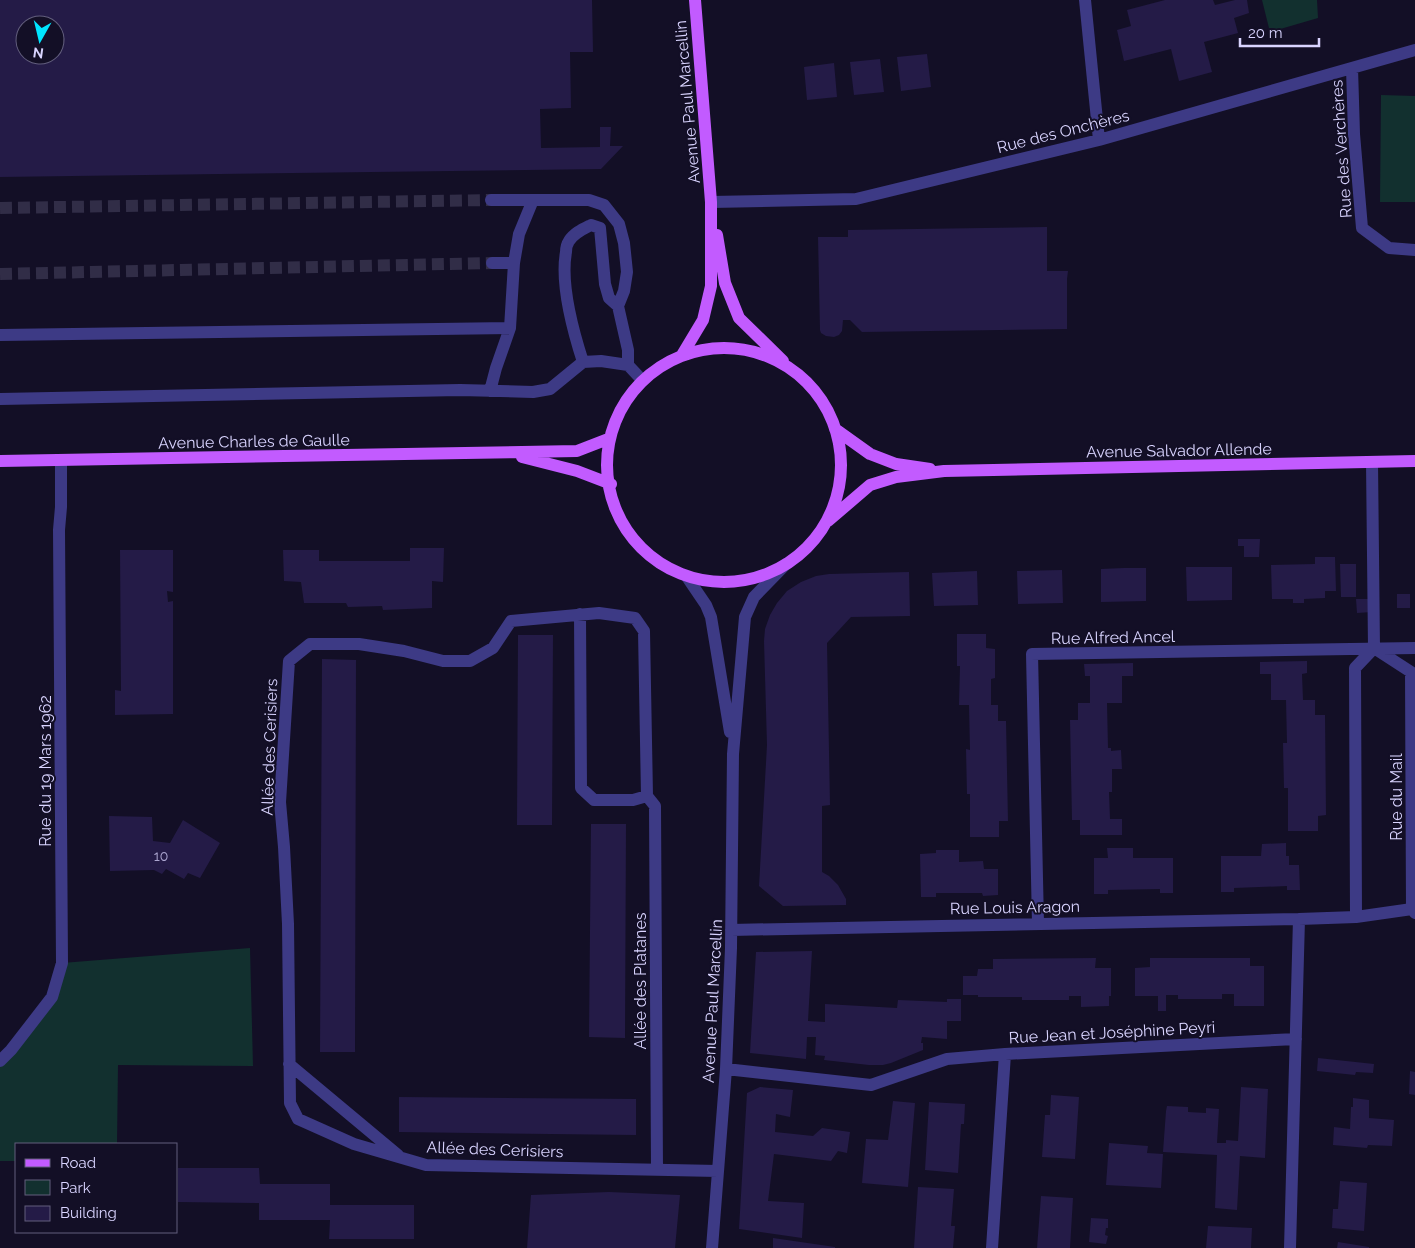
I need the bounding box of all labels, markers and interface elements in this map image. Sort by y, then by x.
north arrow [15,15,65,65]
scale bar [1240,15,1319,47]
street label: Avenue Paul Marcellin [671,19,704,184]
text: 20 m [1248,24,1283,42]
text: N [32,44,45,62]
street label: Rue des Verchères [1327,79,1356,219]
street label: Rue des Onchères [995,106,1132,157]
street label: Avenue Charles de Gaulle [158,430,350,453]
street label: Avenue Salvador Allende [1086,439,1272,462]
street label: Rue Alfred Ancel [1051,627,1176,648]
street label: Allée des Cerisiers [258,678,281,816]
street label: Rue du 19 Mars 1962 [36,695,55,847]
street label: Rue du Mail [1387,753,1406,841]
house number: 10 [154,848,168,864]
street label: Rue Louis Aragon [950,897,1080,918]
street label: Allée des Platanes [631,912,650,1050]
street label: Avenue Paul Marcellin [699,919,726,1083]
street label: Rue Jean et Joséphine Peyri [1008,1018,1216,1047]
street label: Allée des Cerisiers [426,1138,564,1161]
legend [15,1143,178,1233]
text: Road [60,1154,96,1172]
text: Park [60,1179,91,1197]
text: Building [60,1204,117,1222]

